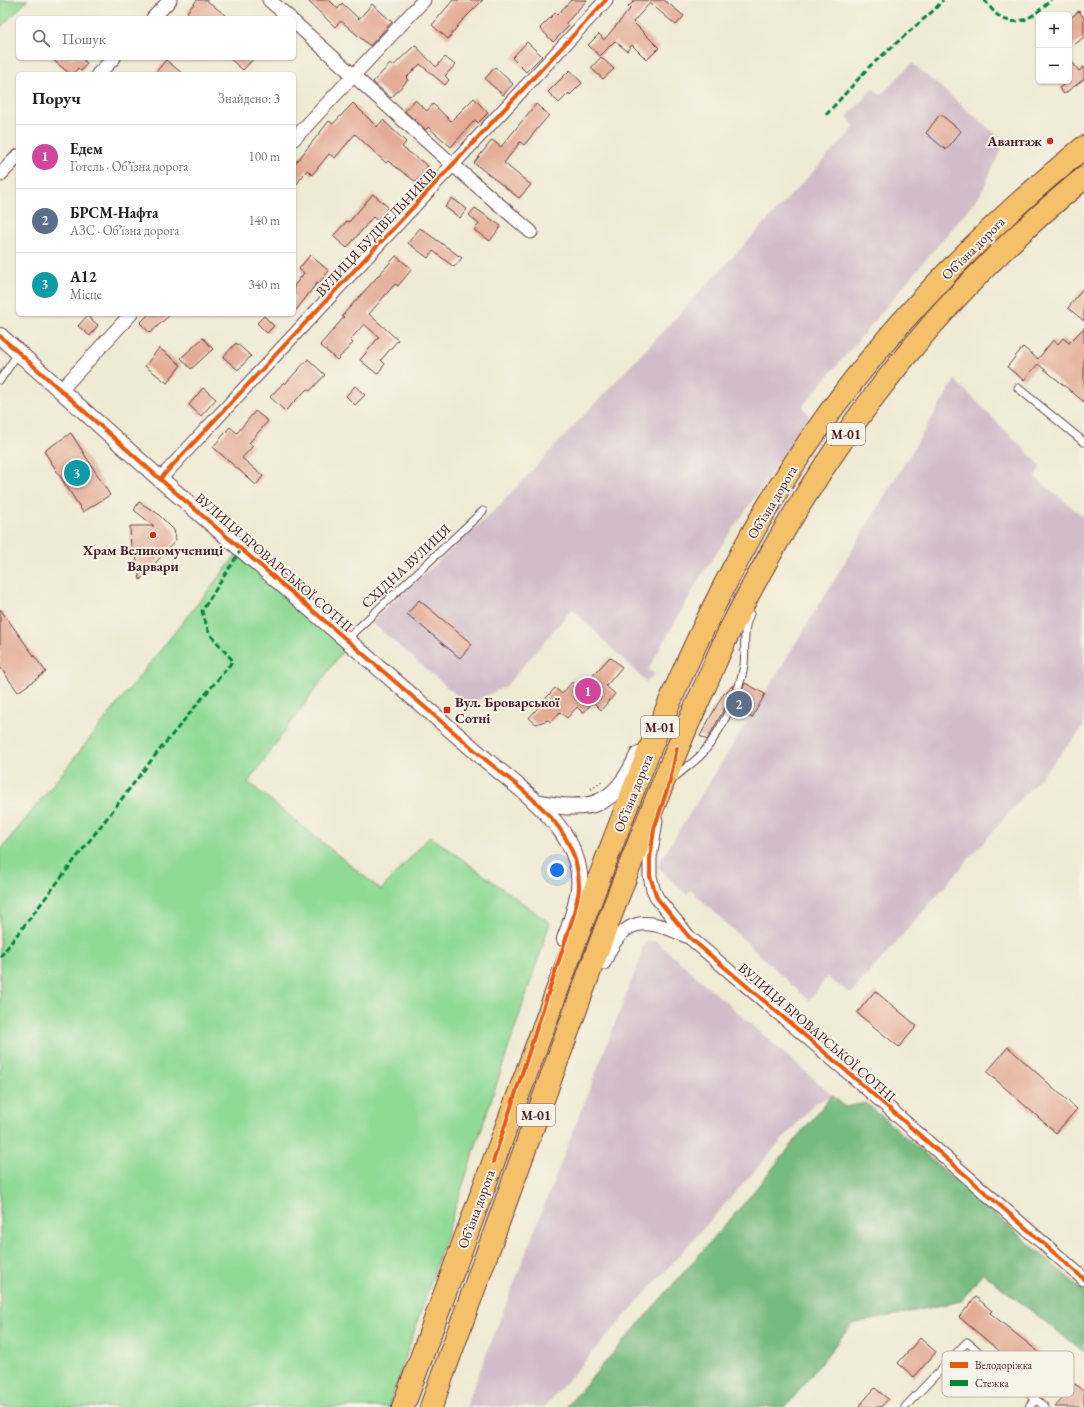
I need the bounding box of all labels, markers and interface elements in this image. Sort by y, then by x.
map controls [1036,12,1072,84]
button: + [1036,12,1072,48]
search box [16,16,296,60]
icon: search [30,27,52,49]
text: Пошук [62,29,106,48]
button: − [1036,48,1072,84]
text: Поруч [32,87,81,109]
text: Знайдено: 3 [218,90,280,107]
place label: Авантаж [986,132,1043,150]
marker: Авантаж [1045,136,1055,146]
text: Едем [70,139,103,158]
text: 1 [42,148,48,165]
text: 100 m [249,148,280,165]
text: Готель · Обʼїзна дорога [70,158,188,175]
street label: ВУЛИЦЯ БУДІВЕЛЬНИКІВ [312,164,440,300]
text: БРСМ-Нафта [70,203,159,222]
text: 2 [42,212,48,229]
text: 140 m [249,212,280,229]
street label: Обʼїзна дорога [937,212,1009,284]
text: АЗС · Обʼїзна дорога [70,222,179,239]
text: А12 [70,267,97,286]
text: 3 [42,276,48,293]
text: 340 m [249,276,280,293]
text: Місце [70,286,102,303]
road number: М-01 [827,423,865,445]
pin: 3 [64,458,90,488]
street label: Обʼїзна дорога [743,462,801,542]
street label: ВУЛИЦЯ БРОВАРСЬКОЇ СОТНІ [192,489,357,635]
street label: СХІДНА ВУЛИЦЯ [358,520,455,612]
marker: Храм Великомучениці Варвари [148,530,158,540]
place label: Храм Великомучениці Варвари [82,541,223,575]
pin: 1 [575,676,601,706]
pin: 2 [726,689,752,719]
place label: Вул. Броварської Cотні [455,693,560,727]
marker: Вул. Броварської Cотні [442,705,452,715]
road number: М-01 [641,716,679,738]
street label: Обʼїзна дорога [609,751,657,835]
your location [547,860,567,880]
street label: ВУЛИЦЯ БРОВАРСЬКОЇ СОТНІ [735,959,900,1105]
road number: М-01 [517,1104,555,1126]
street label: Обʼїзна дорога [453,1167,499,1251]
legend [942,1351,1074,1397]
text: Велодоріжка [975,1358,1033,1372]
text: Стежка [975,1376,1009,1390]

